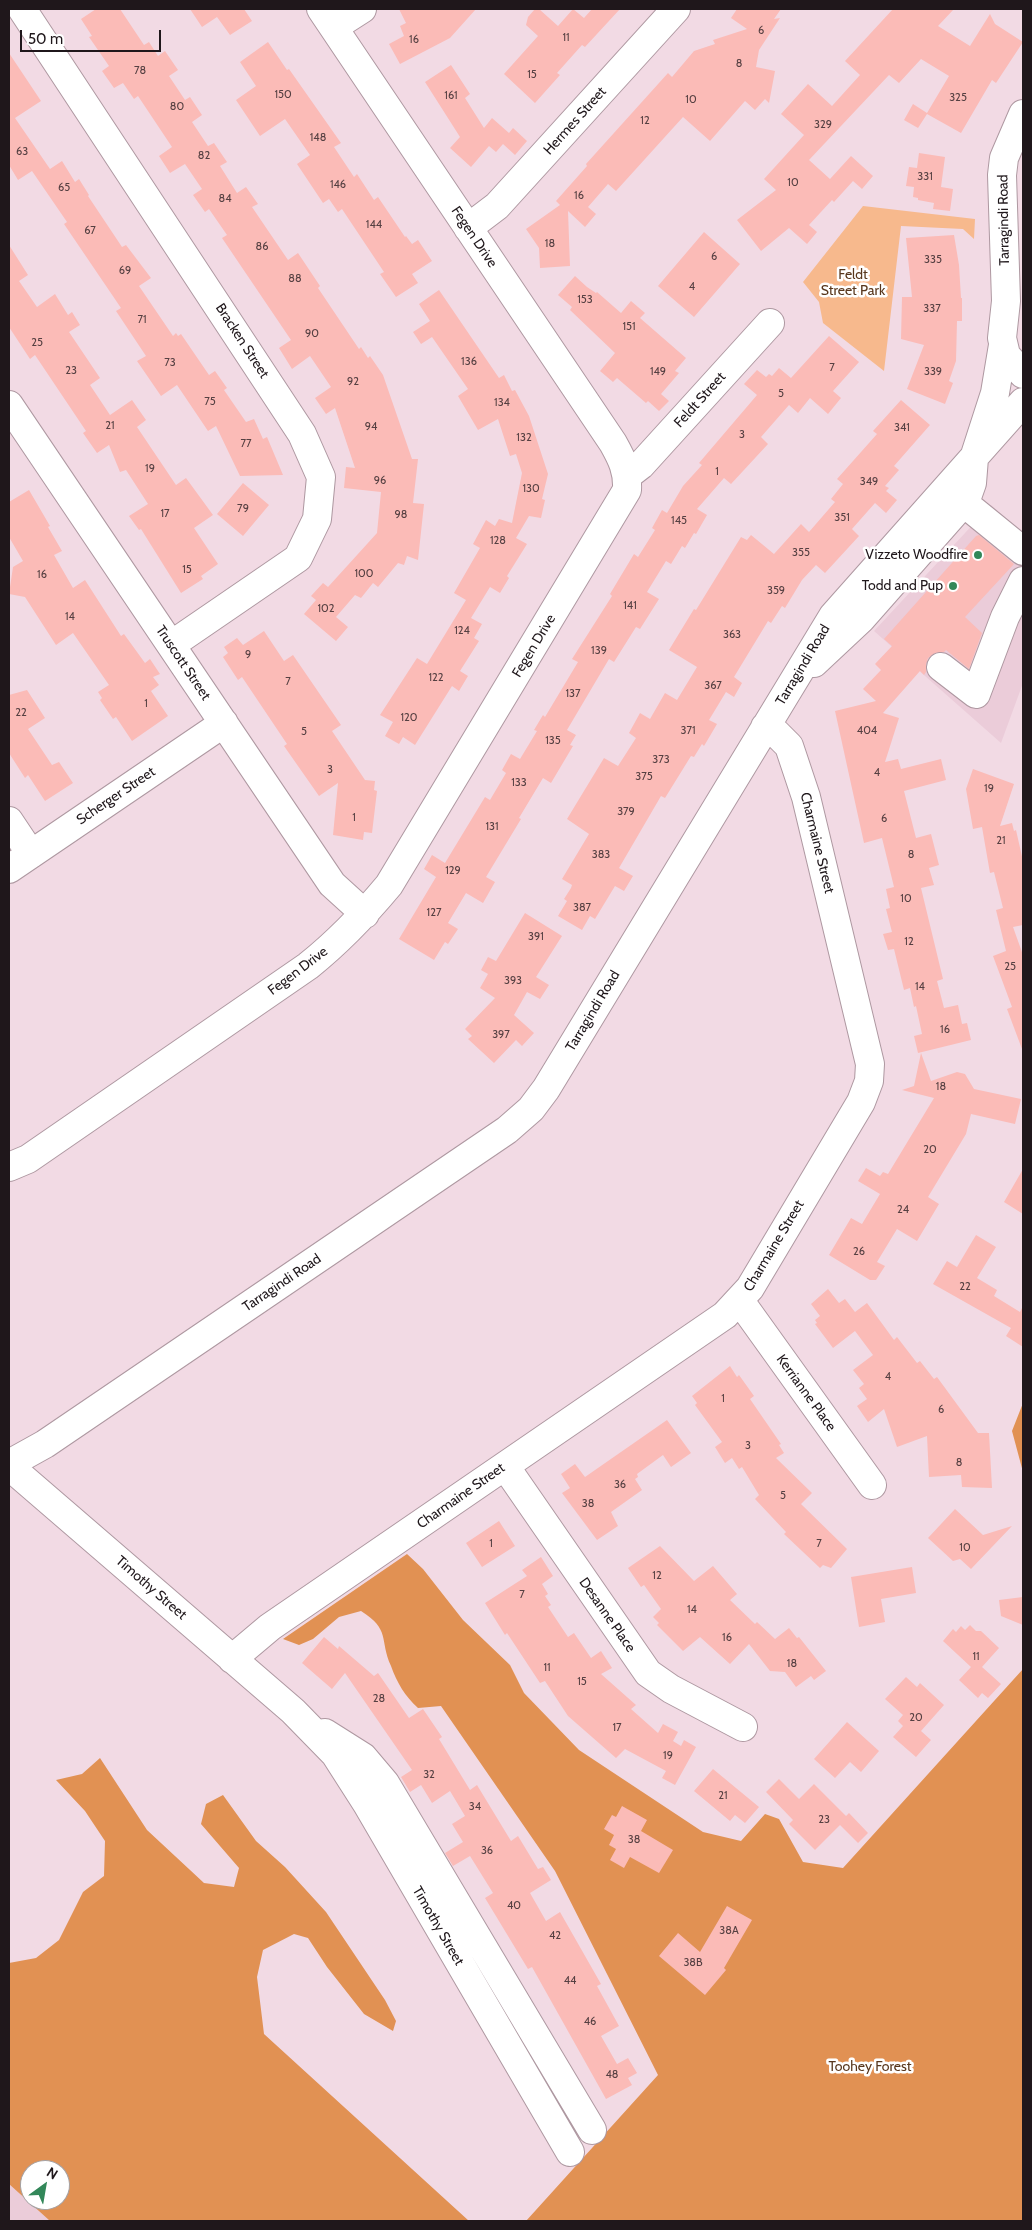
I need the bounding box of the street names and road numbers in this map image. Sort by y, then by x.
street label: Hermes Street [540,84,610,158]
street label: Tarragindi Road [995,174,1013,266]
street label: Fegen Drive [447,203,501,271]
street label: Bracken Street [212,300,272,382]
street label: Feldt Street [671,369,729,431]
street label: Fegen Drive [509,612,559,680]
street label: Tarragindi Road [772,622,834,708]
street label: Truscott Street [152,623,214,703]
street label: Scherger Street [73,764,159,828]
street label: Charmaine Street [796,791,838,895]
street label: Fegen Drive [265,943,331,999]
street label: Tarragindi Road [562,968,624,1054]
street label: Charmaine Street [740,1197,808,1295]
street label: Tarragindi Road [240,1251,324,1315]
street label: Kerrianne Place [773,1351,839,1435]
street label: Charmaine Street [414,1459,508,1533]
street label: Timothy Street [112,1553,190,1623]
street label: Desanne Place [575,1574,639,1656]
street label: Timothy Street [409,1883,467,1969]

